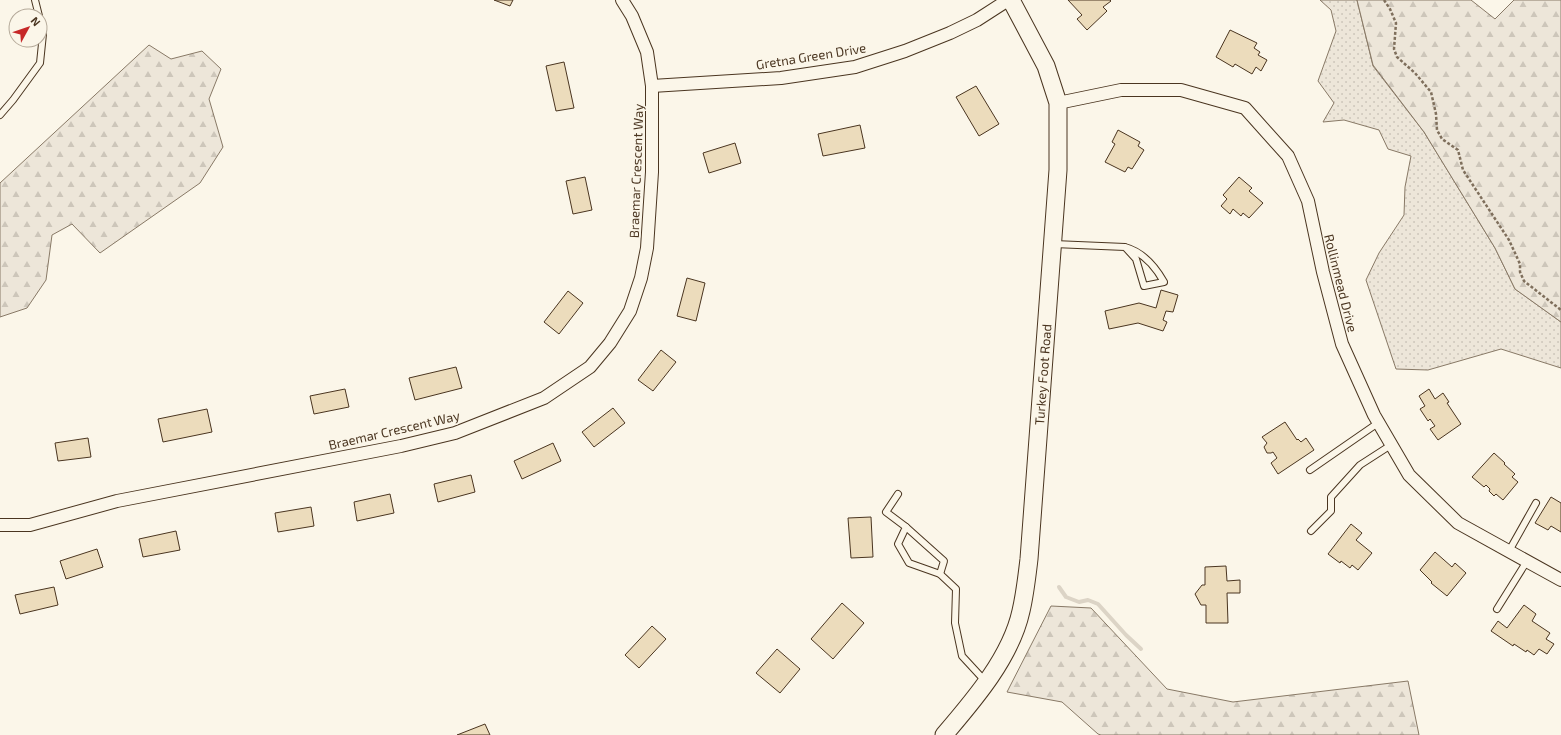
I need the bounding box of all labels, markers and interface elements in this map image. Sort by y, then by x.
north arrow [8,8,48,48]
text: N [29,14,44,29]
street label: Gretna Green Drive [755,39,867,73]
street label: Braemar Crescent Way [626,103,646,238]
street label: Rollinmead Drive [1321,232,1361,334]
street label: Turkey Foot Road [1031,323,1054,426]
street label: Braemar Crescent Way [327,407,461,453]

